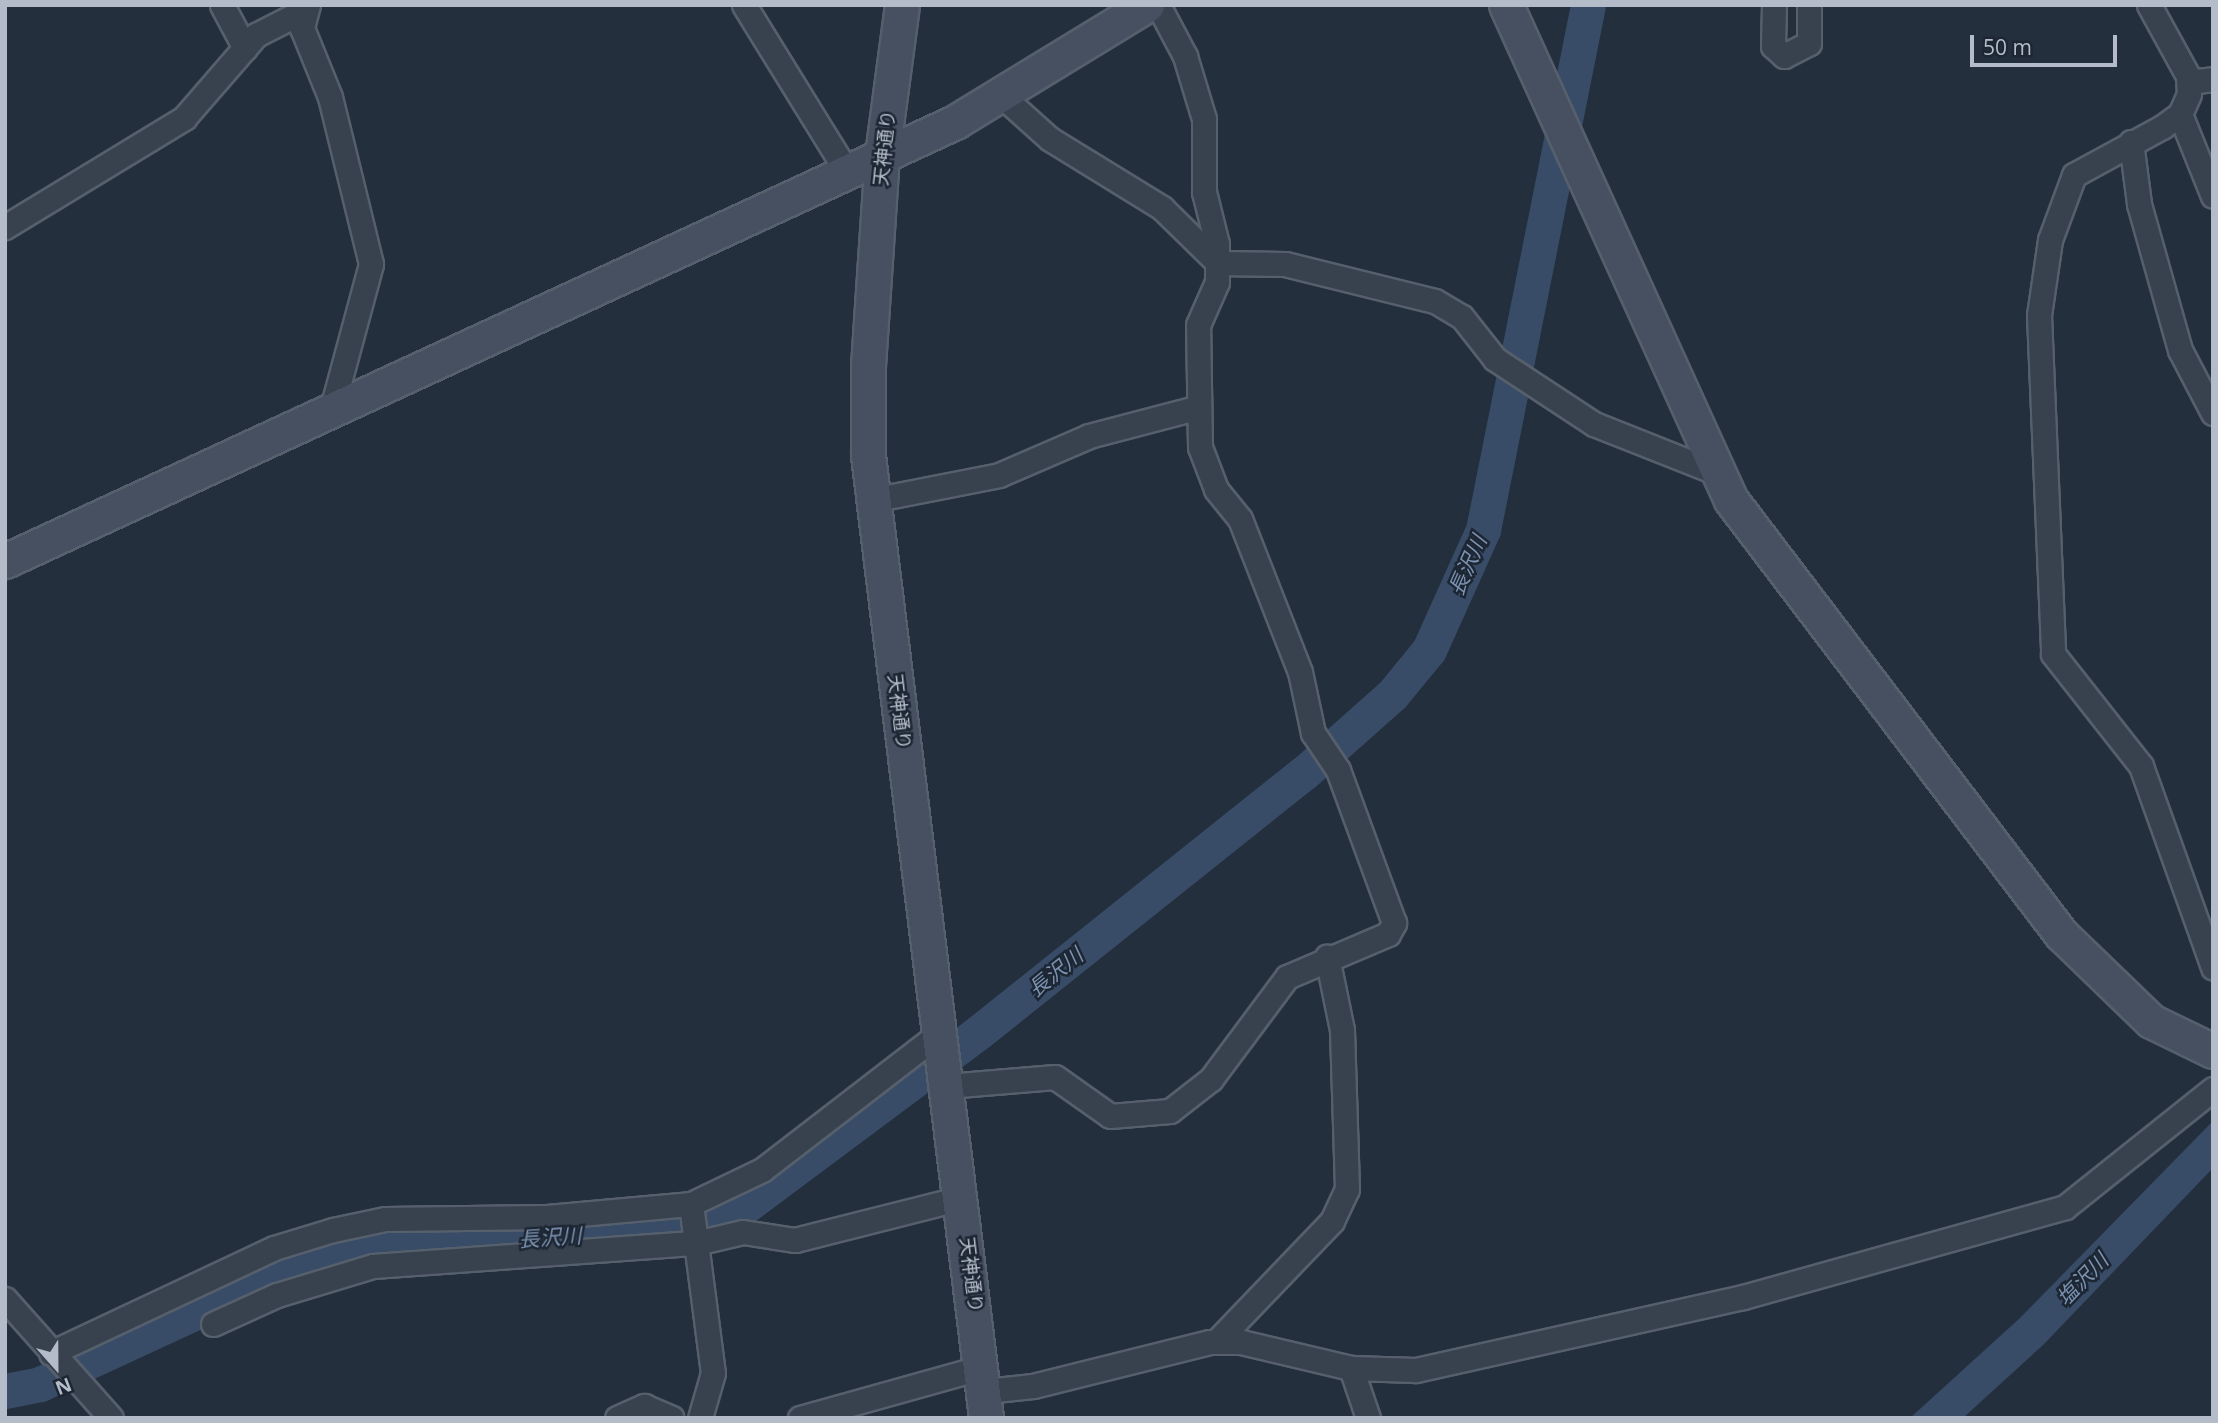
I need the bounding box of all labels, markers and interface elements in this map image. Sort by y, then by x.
scale bar [1973,21,2120,65]
text: 50 m [1983,33,2032,61]
street label: 天神通り [870,109,900,187]
water label: 長沢川 [1443,531,1491,599]
street label: 天神通り [883,673,915,751]
water label: 長沢川 [1023,942,1087,1002]
water label: 長沢川 [518,1222,582,1252]
street label: 天神通り [955,1236,987,1314]
water label: 塩沢川 [2051,1248,2113,1310]
north arrow [21,1332,91,1402]
text: N [52,1372,75,1402]

